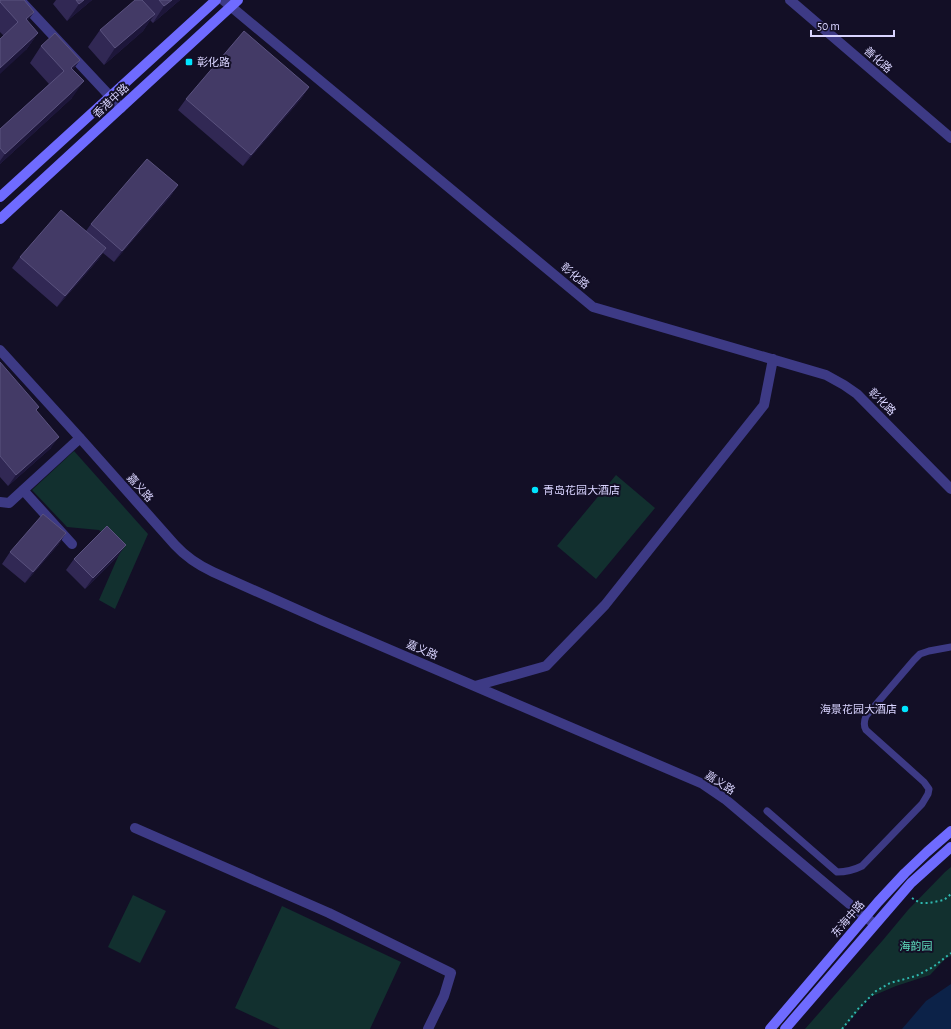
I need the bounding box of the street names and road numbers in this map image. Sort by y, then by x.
street label: 善化路 [862,44,895,75]
street label: 香港中路 [90,81,131,120]
street label: 彰化路 [559,260,592,291]
street label: 彰化路 [866,386,898,418]
street label: 嘉义路 [125,471,156,504]
street label: 嘉义路 [405,638,440,662]
street label: 嘉义路 [703,769,737,797]
street label: 东海中路 [829,898,867,939]

